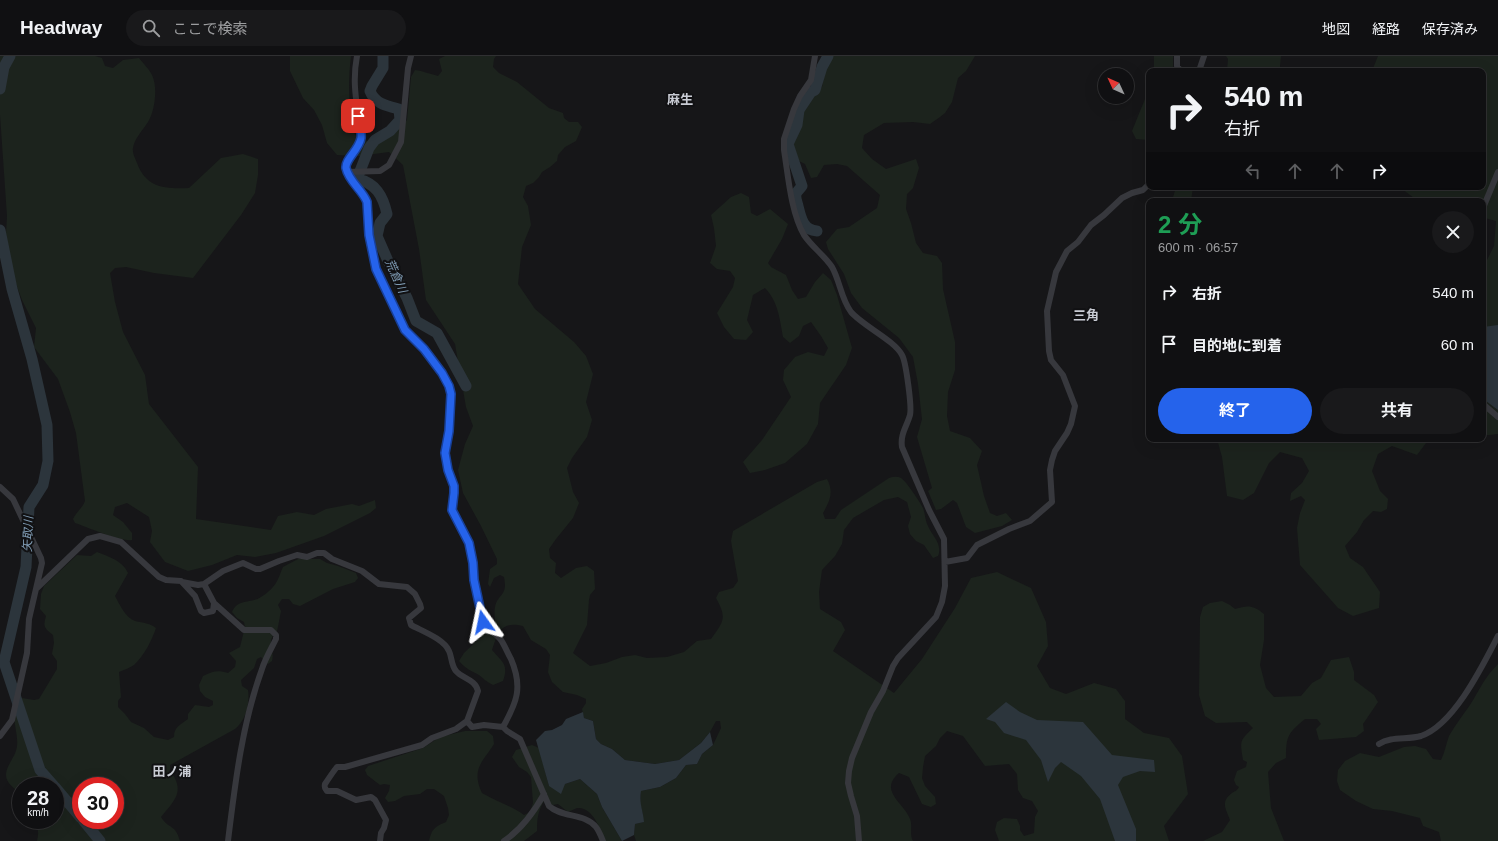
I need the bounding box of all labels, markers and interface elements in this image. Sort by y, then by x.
search box [126,10,406,46]
text: Headway [20,17,102,38]
icon: search [140,17,162,39]
text: ここで検索 [172,20,247,37]
text: 地図 [1322,21,1350,37]
text: 経路 [1372,21,1400,37]
text: 保存済み [1422,21,1478,37]
north arrow [1098,68,1134,104]
map controls [1098,68,1134,104]
text: 540 m [1224,81,1303,112]
icon: right [1158,84,1210,136]
district label: 麻生 [667,92,693,107]
pin [341,99,375,133]
icon: arrive [347,105,369,127]
text: 右折 [1224,119,1260,139]
icon: left [1242,160,1264,182]
icon: ahead [1284,160,1306,182]
icon: ahead [1326,160,1348,182]
icon: right [1368,160,1390,182]
text: 2 分 [1158,211,1202,238]
button: close [1432,211,1474,253]
text: 600 m · 06:57 [1158,240,1238,255]
water label: 荒倉川 [382,257,411,297]
icon: right [1158,281,1180,303]
text: 540 m [1432,284,1474,301]
text: 右折 [1192,285,1222,302]
district label: 三角 [1073,308,1099,323]
icon: arrive [1158,333,1180,355]
text: 60 m [1441,336,1474,353]
text: 目的地に到着 [1192,337,1282,354]
button: 終了 [1158,388,1312,434]
button: 共有 [1320,388,1474,434]
water label: 矢取川 [20,514,36,552]
position arrow [462,601,504,643]
district label: 田ノ浦 [152,764,192,779]
speed limit sign: 30 [72,777,124,829]
text: 28 [27,787,49,809]
text: km/h [27,807,49,818]

